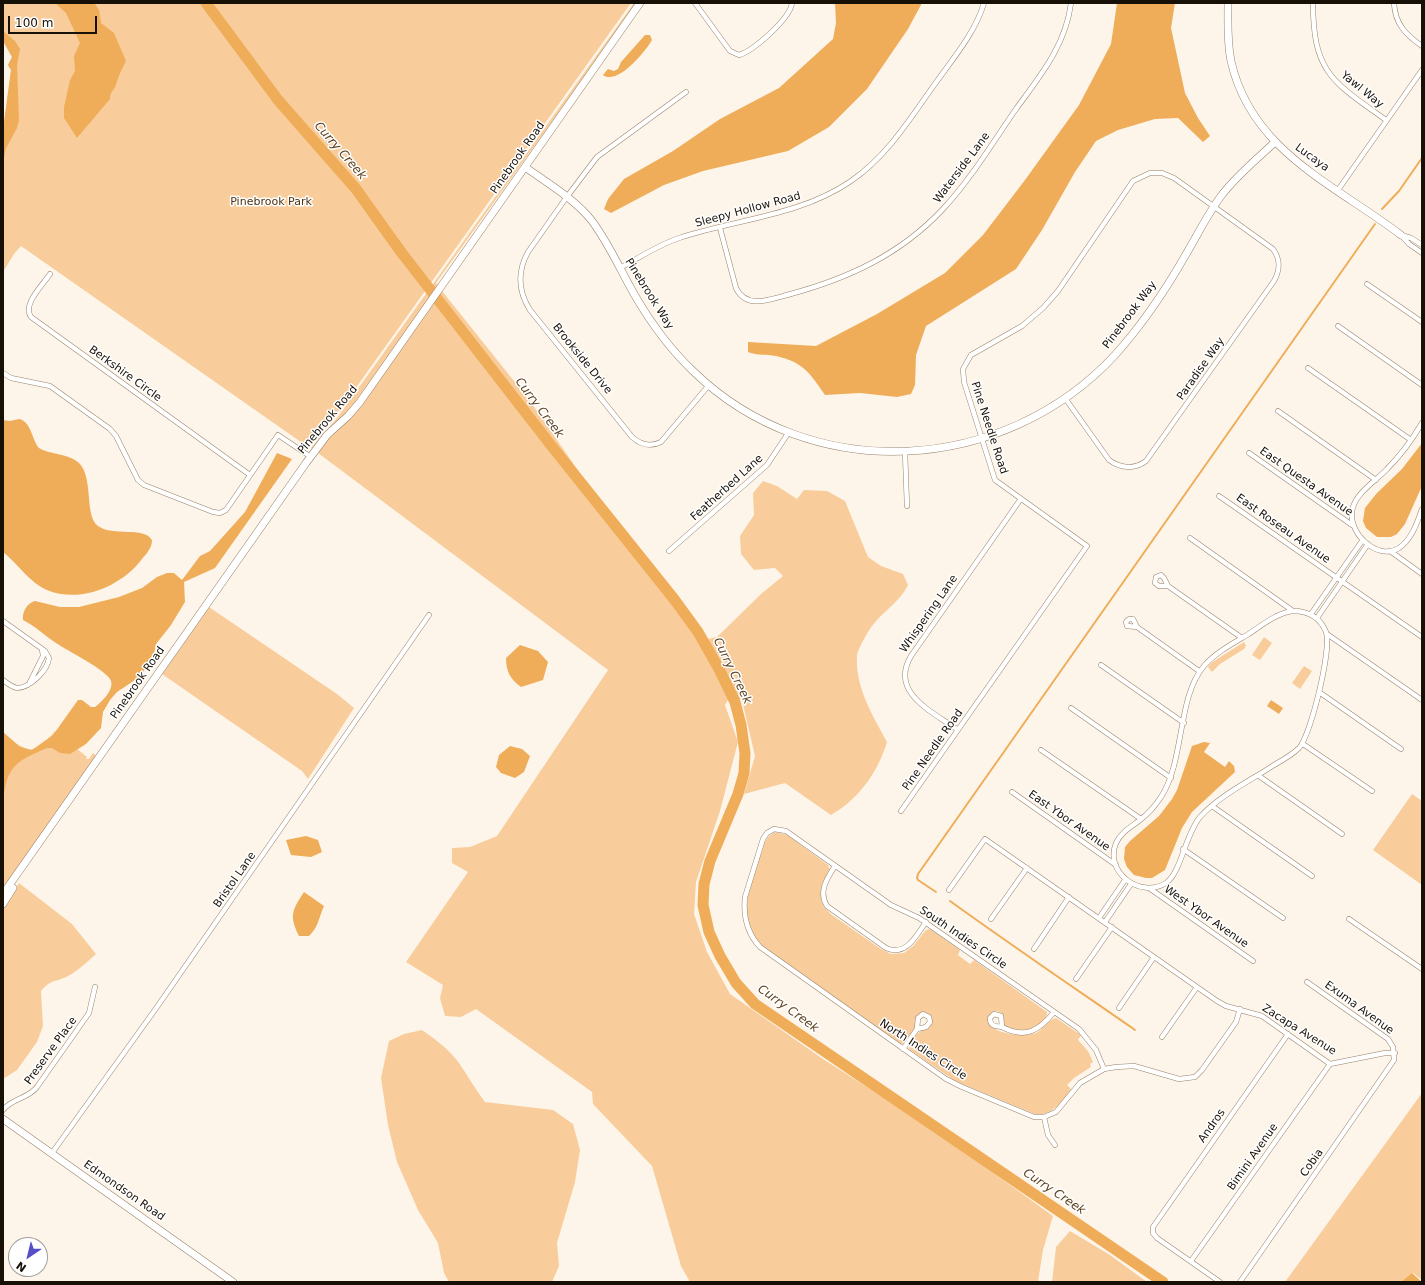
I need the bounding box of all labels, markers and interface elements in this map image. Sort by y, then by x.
scale bar [10,8,99,34]
text: 100 m [15,16,53,30]
street label: Yawl Way [1338,69,1386,111]
water label: Curry Creek [311,119,369,183]
street label: Pinebrook Road [488,119,548,197]
street label: Waterside Lane [931,130,993,206]
street label: Lucaya [1292,141,1332,175]
street label: Sleepy Hollow Road [694,190,802,230]
park label: Pinebrook Park [230,195,312,209]
street label: Pinebrook Way [622,256,676,332]
street label: Pinebrook Way [1100,279,1160,351]
street label: Brookside Drive [549,321,615,397]
street label: Paradise Way [1174,335,1228,403]
street label: Berkshire Circle [86,343,164,405]
water label: Curry Creek [512,375,566,441]
street label: Pine Needle Road [968,380,1010,476]
street label: Pinebrook Road [296,383,360,457]
street label: East Questa Avenue [1257,445,1355,519]
street label: Featherbed Lane [688,452,766,524]
street label: East Roseau Avenue [1233,492,1333,566]
street label: Whispering Lane [897,573,961,655]
water label: Curry Creek [710,636,754,706]
street label: Pinebrook Road [108,644,168,722]
street label: Pine Needle Road [900,707,966,793]
street label: East Ybor Avenue [1026,788,1112,854]
street label: Bristol Lane [211,850,259,910]
street label: West Ybor Avenue [1161,883,1251,951]
street label: South Indies Circle [917,904,1009,972]
street label: Exuma Avenue [1322,978,1396,1038]
water label: Curry Creek [755,982,821,1036]
street label: Zacapa Avenue [1259,1002,1339,1058]
street label: Preserve Place [22,1015,80,1087]
street label: North Indies Circle [877,1017,969,1083]
street label: Andros [1196,1107,1228,1145]
street label: Bimini Avenue [1225,1121,1281,1193]
street label: Cobia [1298,1146,1326,1180]
street label: Edmondson Road [81,1158,167,1224]
water label: Curry Creek [1020,1166,1088,1218]
north arrow [8,1237,48,1277]
text: N [14,1258,29,1274]

